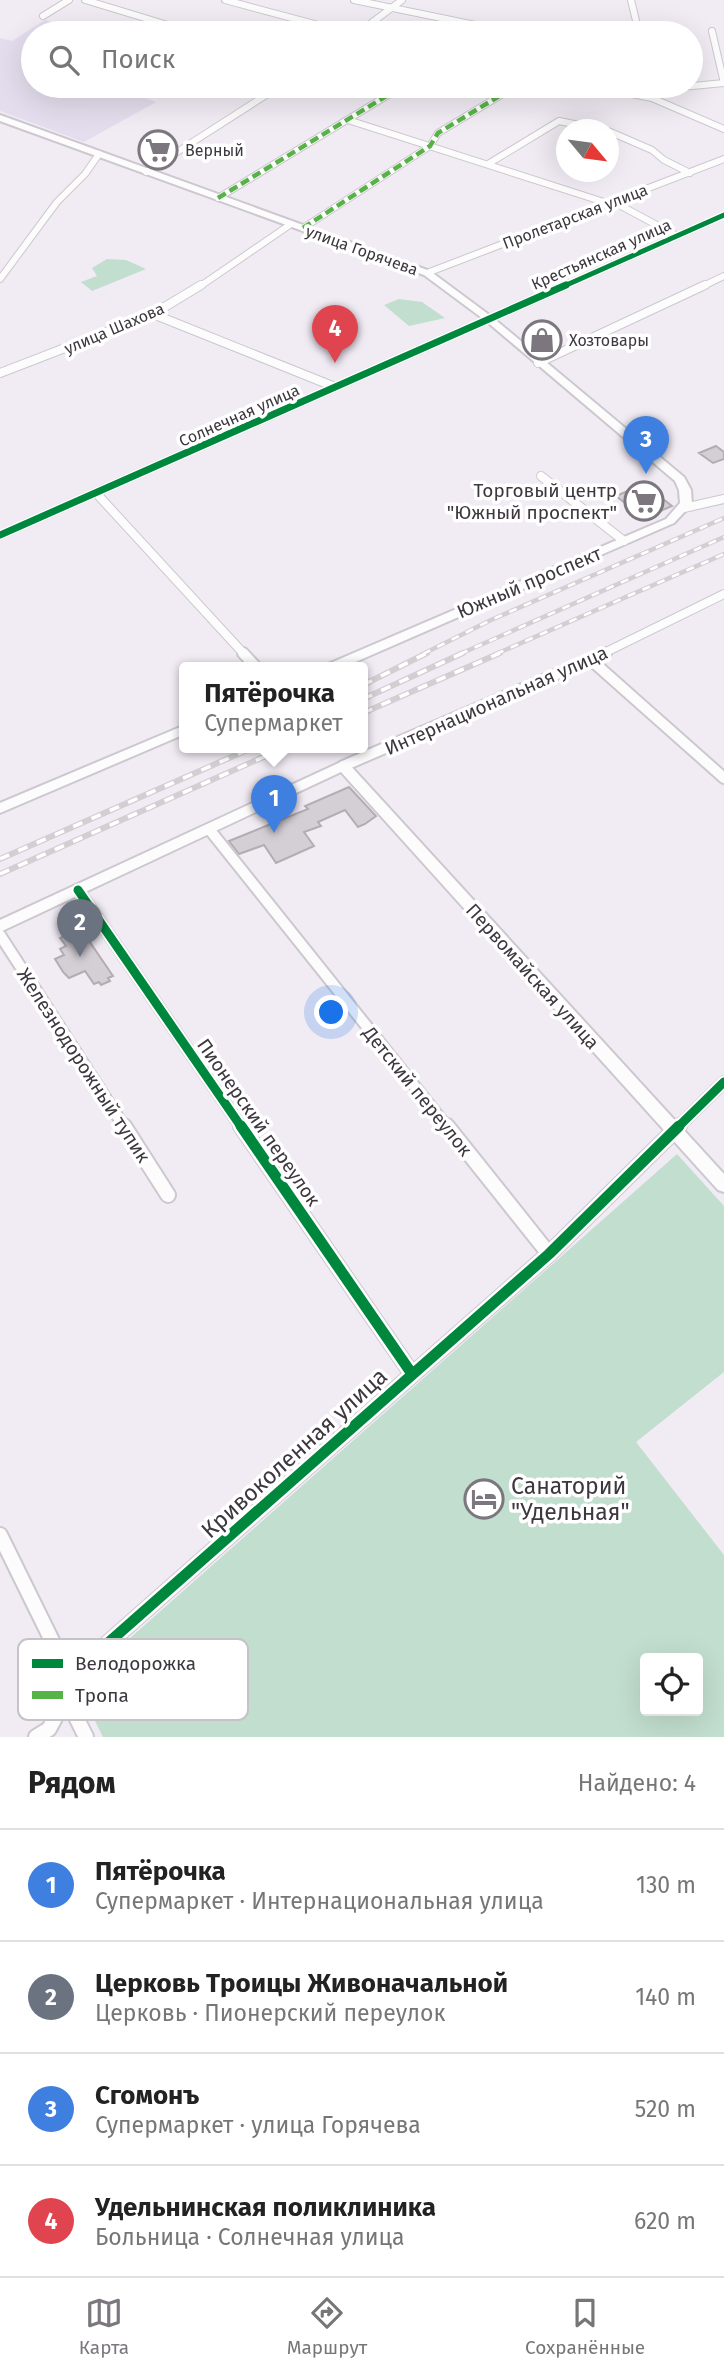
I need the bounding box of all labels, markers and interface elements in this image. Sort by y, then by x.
search box [21,21,703,98]
icon: search [45,41,83,79]
text: Поиск [101,44,175,75]
north arrow [556,119,619,182]
supermarket icon: Верный [137,129,179,171]
place label: Верный [185,141,244,160]
street label: Пролетарская улица [500,180,650,253]
street label: Крестьянская улица [528,215,674,294]
street label: улица Горячева [303,221,421,280]
street label: улица Шахова [61,299,167,358]
pin: 4 [312,305,358,363]
shop icon: Хозтовары [521,319,563,361]
place label: Хозтовары [569,331,649,350]
street label: Солнечная улица [176,380,302,451]
pin: 3 [623,416,669,474]
place label: Торговый центр "Южный проспект" [447,479,617,524]
supermarket icon: Торговый центр "Южный проспект" [623,480,665,522]
street label: Южный проспект [453,541,605,623]
street label: Интернациональная улица [381,641,611,760]
popup [179,662,368,753]
text: Пятёрочка [204,678,335,709]
text: Супермаркет [204,709,343,737]
pin: 1 [251,775,297,833]
pin: 2 [57,899,103,957]
street label: Первомайская улица [461,899,604,1054]
street label: Железнодорожный тупик [12,964,155,1167]
your location [314,995,348,1029]
street label: Детский переулок [358,1021,477,1161]
street label: Пионерский переулок [192,1034,325,1211]
street label: Кривоколенная улица [195,1362,393,1544]
place label: Санаторий "Удельная" [511,1472,630,1526]
hotel icon: Санаторий "Удельная" [463,1478,505,1520]
legend [18,1639,248,1720]
text: Велодорожка [75,1652,196,1675]
map controls [640,1653,703,1716]
button: locate [640,1653,703,1716]
text: Тропа [75,1684,129,1707]
text: Рядом [28,1765,116,1801]
text: Найдено: 4 [578,1769,696,1797]
text: Пятёрочка [95,1856,226,1887]
text: 1 [46,1871,56,1899]
text: 130 m [636,1871,696,1899]
text: Супермаркет · Интернациональная улица [95,1887,544,1915]
text: Церковь Троицы Живоначальной [95,1968,508,1999]
text: 2 [45,1983,57,2011]
text: 140 m [635,1983,696,2011]
text: Церковь · Пионерский переулок [95,1999,445,2027]
text: Сгомонъ [95,2080,199,2111]
text: 3 [45,2095,57,2123]
text: 520 m [635,2095,696,2123]
text: Супермаркет · улица Горячева [95,2111,421,2139]
text: Удельнинская поликлиника [95,2192,436,2223]
text: 4 [45,2207,58,2235]
text: 620 m [634,2207,696,2235]
text: Больница · Солнечная улица [95,2223,405,2251]
tab: Карта [79,2294,129,2359]
tab: Маршрут [287,2294,367,2359]
tab: Сохранённые [525,2294,645,2359]

